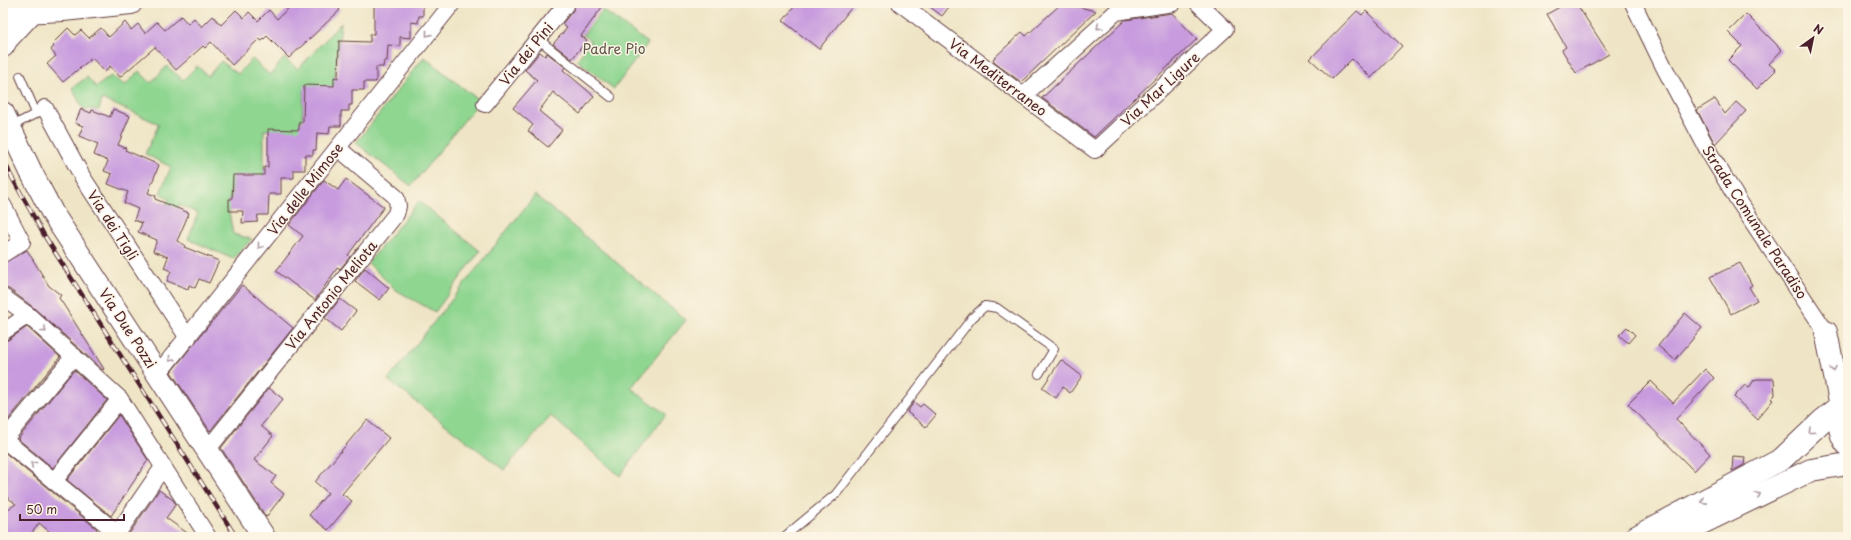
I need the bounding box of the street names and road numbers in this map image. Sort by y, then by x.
street label: Via dei Pini [494,18,558,90]
street label: Via Mediterraneo [944,33,1052,121]
street label: Via Mar Ligure [1116,46,1205,131]
street label: Via delle Mimose [262,138,348,240]
street label: Strada Comunale Paradiso [1697,141,1813,303]
street label: Via dei Tigli [82,186,144,264]
street label: Via Antonio Meliota [280,235,382,354]
street label: Via Due Pozzi [94,284,162,372]

